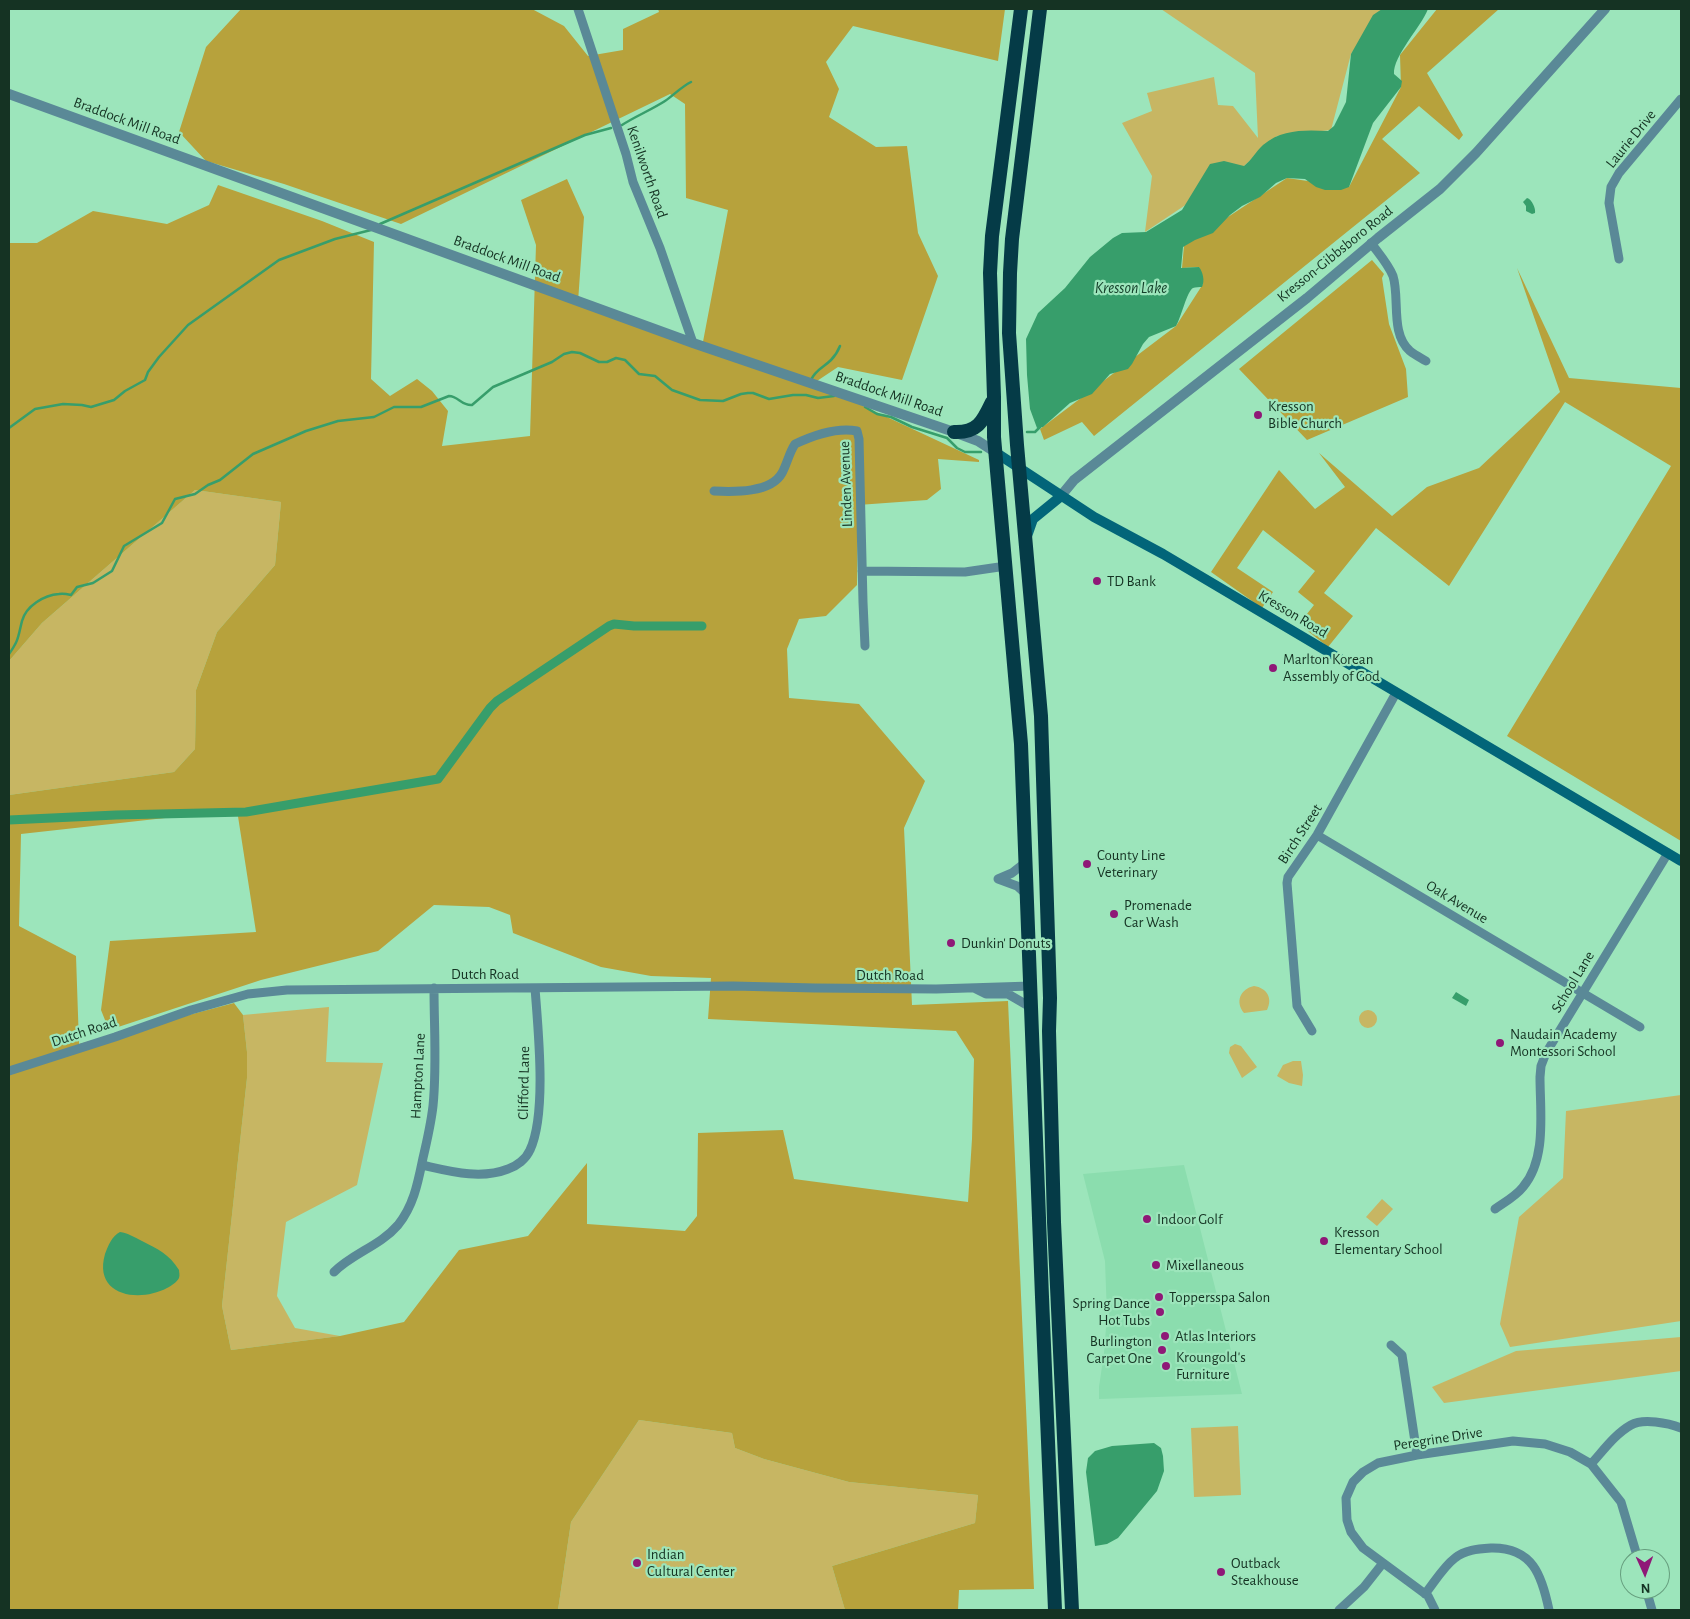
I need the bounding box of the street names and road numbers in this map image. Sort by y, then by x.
street label: Braddock Mill Road [71,93,183,149]
street label: Laurie Drive [1602,106,1660,172]
street label: Kenilworth Road [623,123,671,221]
street label: Kresson-Gibbsboro Road [1274,202,1396,306]
street label: Braddock Mill Road [451,231,563,287]
street label: Braddock Mill Road [833,367,945,421]
street label: Linden Avenue [836,441,856,527]
street label: Kresson Road [1255,586,1331,642]
street label: Birch Street [1274,801,1326,867]
street label: Oak Avenue [1423,876,1491,928]
street label: School Lane [1548,948,1598,1016]
street label: Dutch Road [451,965,519,983]
street label: Dutch Road [856,966,924,984]
street label: Dutch Road [49,1013,119,1051]
street label: Hampton Lane [407,1033,429,1119]
street label: Clifford Lane [514,1046,534,1120]
street label: Peregrine Drive [1392,1423,1484,1455]

